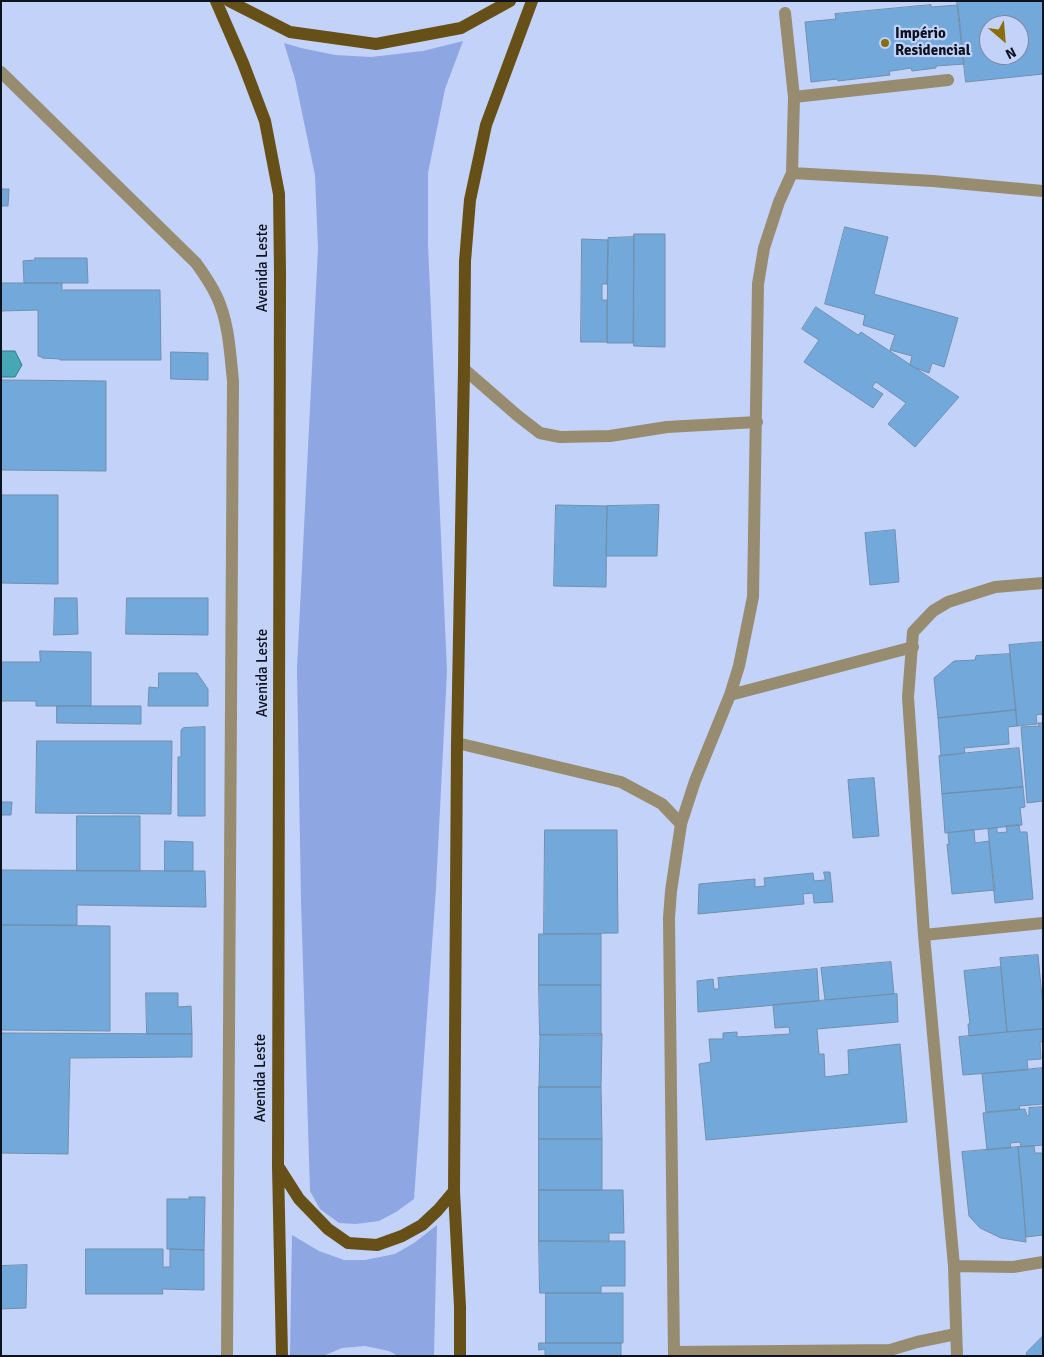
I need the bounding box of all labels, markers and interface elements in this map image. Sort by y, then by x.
north arrow [979,15,1029,65]
place label: Império Residencial [895,25,970,60]
marker: Império Residencial [879,37,891,49]
text: N [1002,43,1019,63]
street label: Avenida Leste [254,224,272,312]
street label: Avenida Leste [254,629,272,717]
street label: Avenida Leste [252,1034,270,1122]

